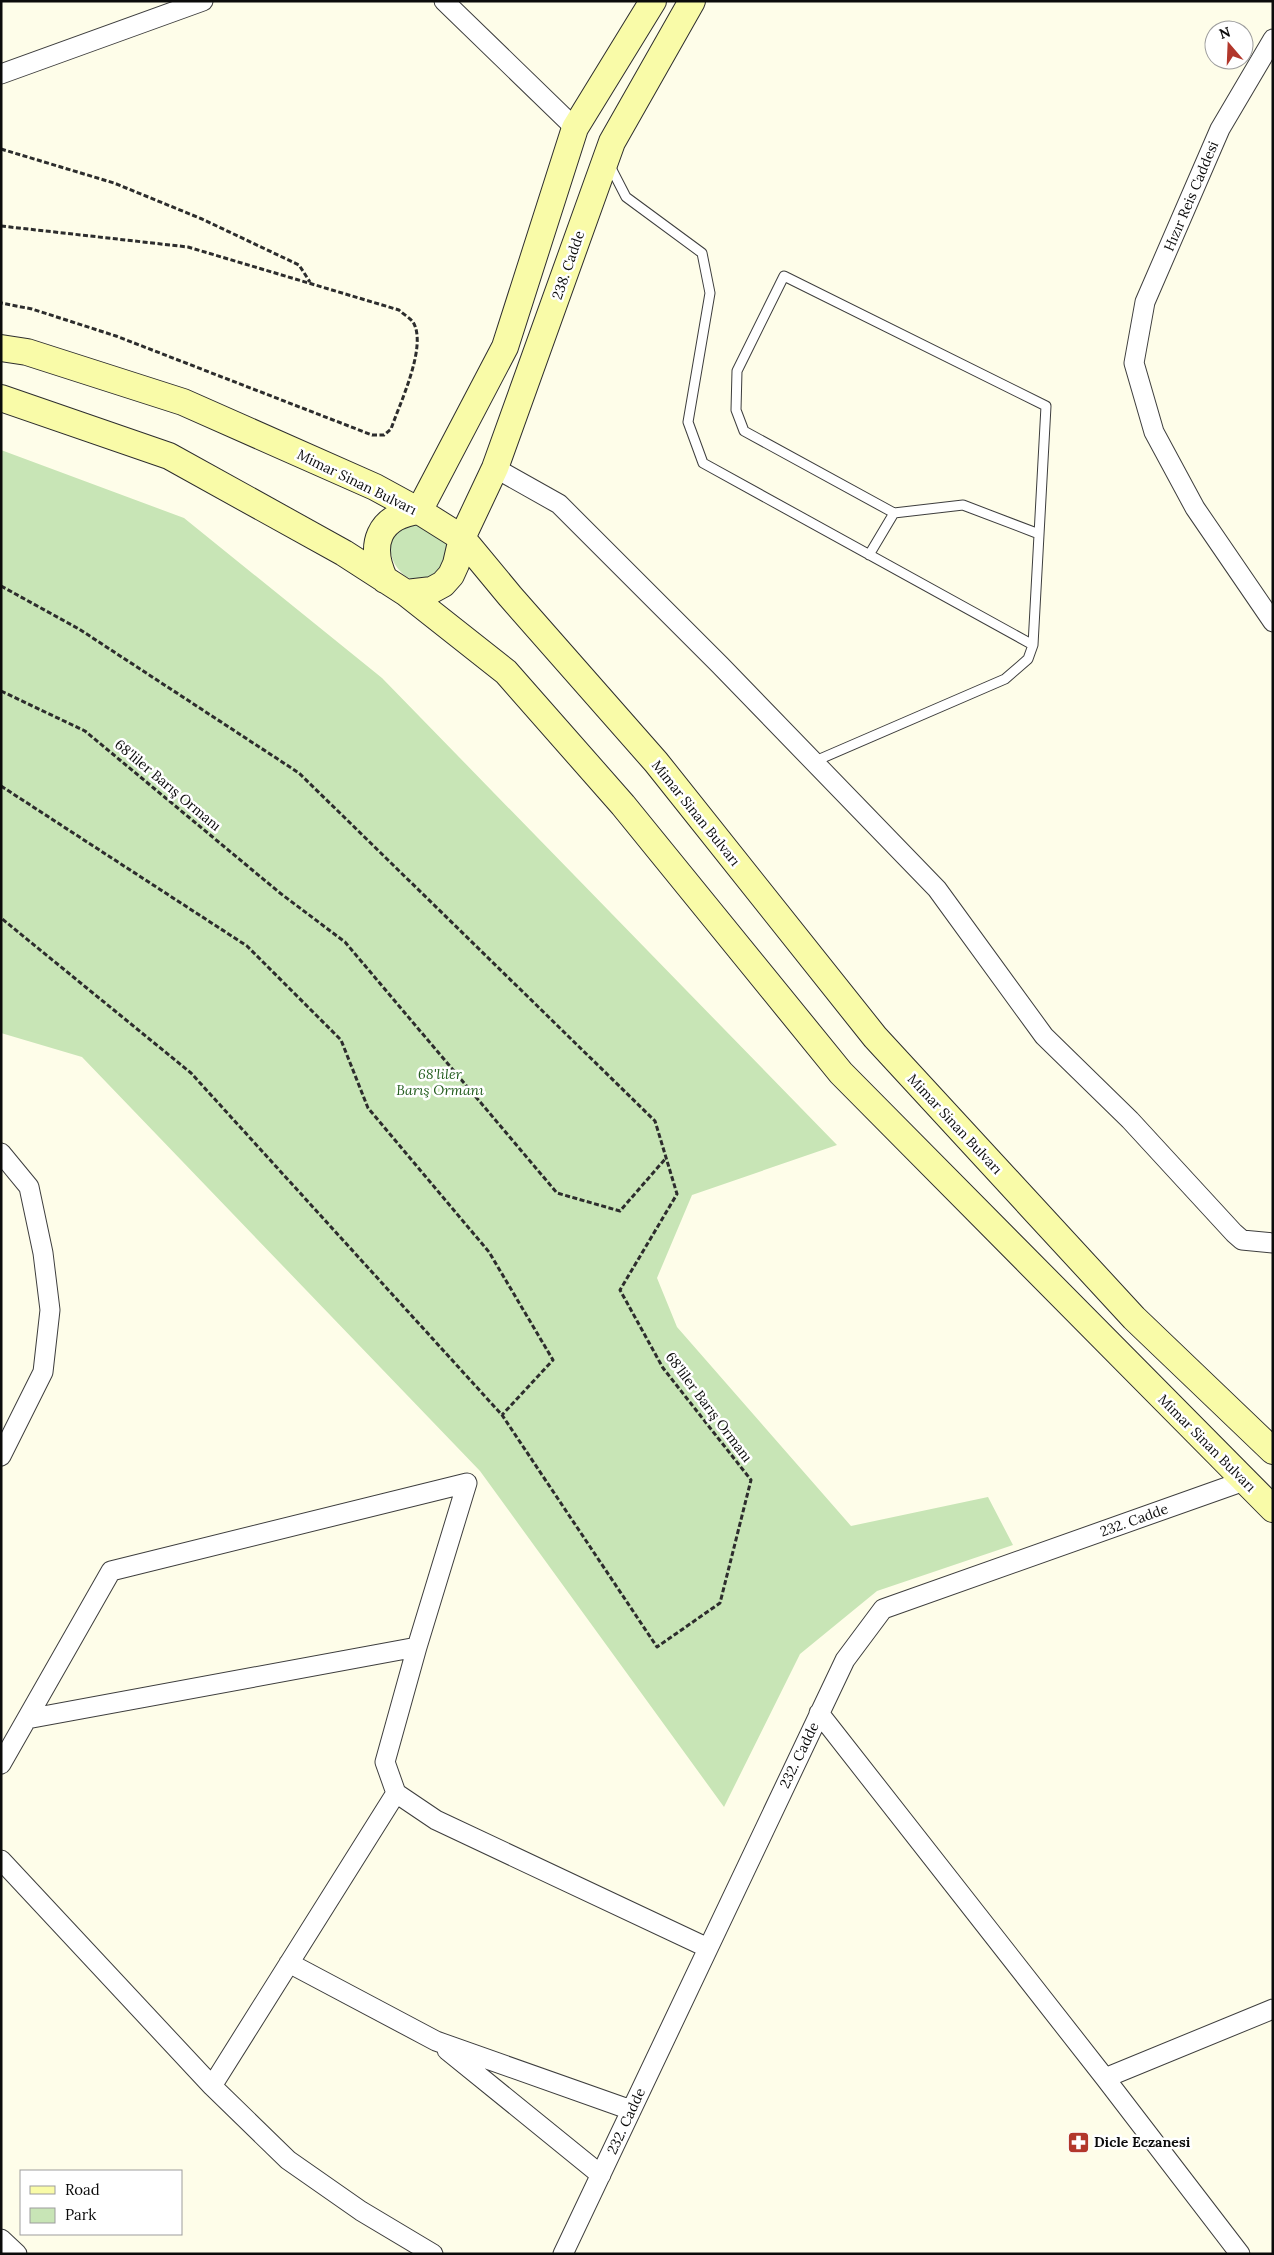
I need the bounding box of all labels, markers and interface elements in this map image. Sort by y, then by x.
north arrow [1204,20,1254,70]
text: N [1217,22,1233,43]
street label: Hızır Reis Caddesi [1160,138,1222,254]
street label: 238. Cadde [548,228,588,302]
street label: Mimar Sinan Bulvarı [294,445,420,519]
street label: 68'liler Barış Ormanı [111,735,225,835]
street label: Mimar Sinan Bulvarı [648,756,744,870]
park label: 68'liler Barış Ormanı [396,1065,484,1099]
street label: Mimar Sinan Bulvarı [904,1070,1006,1178]
street label: 68'liler Barış Ormanı [662,1348,756,1466]
street label: Mimar Sinan Bulvarı [1154,1390,1260,1496]
street label: 232. Cadde [1098,1499,1171,1541]
street label: 232. Cadde [775,1719,823,1791]
street label: 232. Cadde [603,2085,649,2157]
pharmacy icon: Dicle Eczanesi [1066,2130,1090,2154]
place label: Dicle Eczanesi [1094,2133,1191,2151]
legend [20,2170,182,2235]
text: Road [65,2180,100,2199]
text: Park [65,2205,96,2224]

